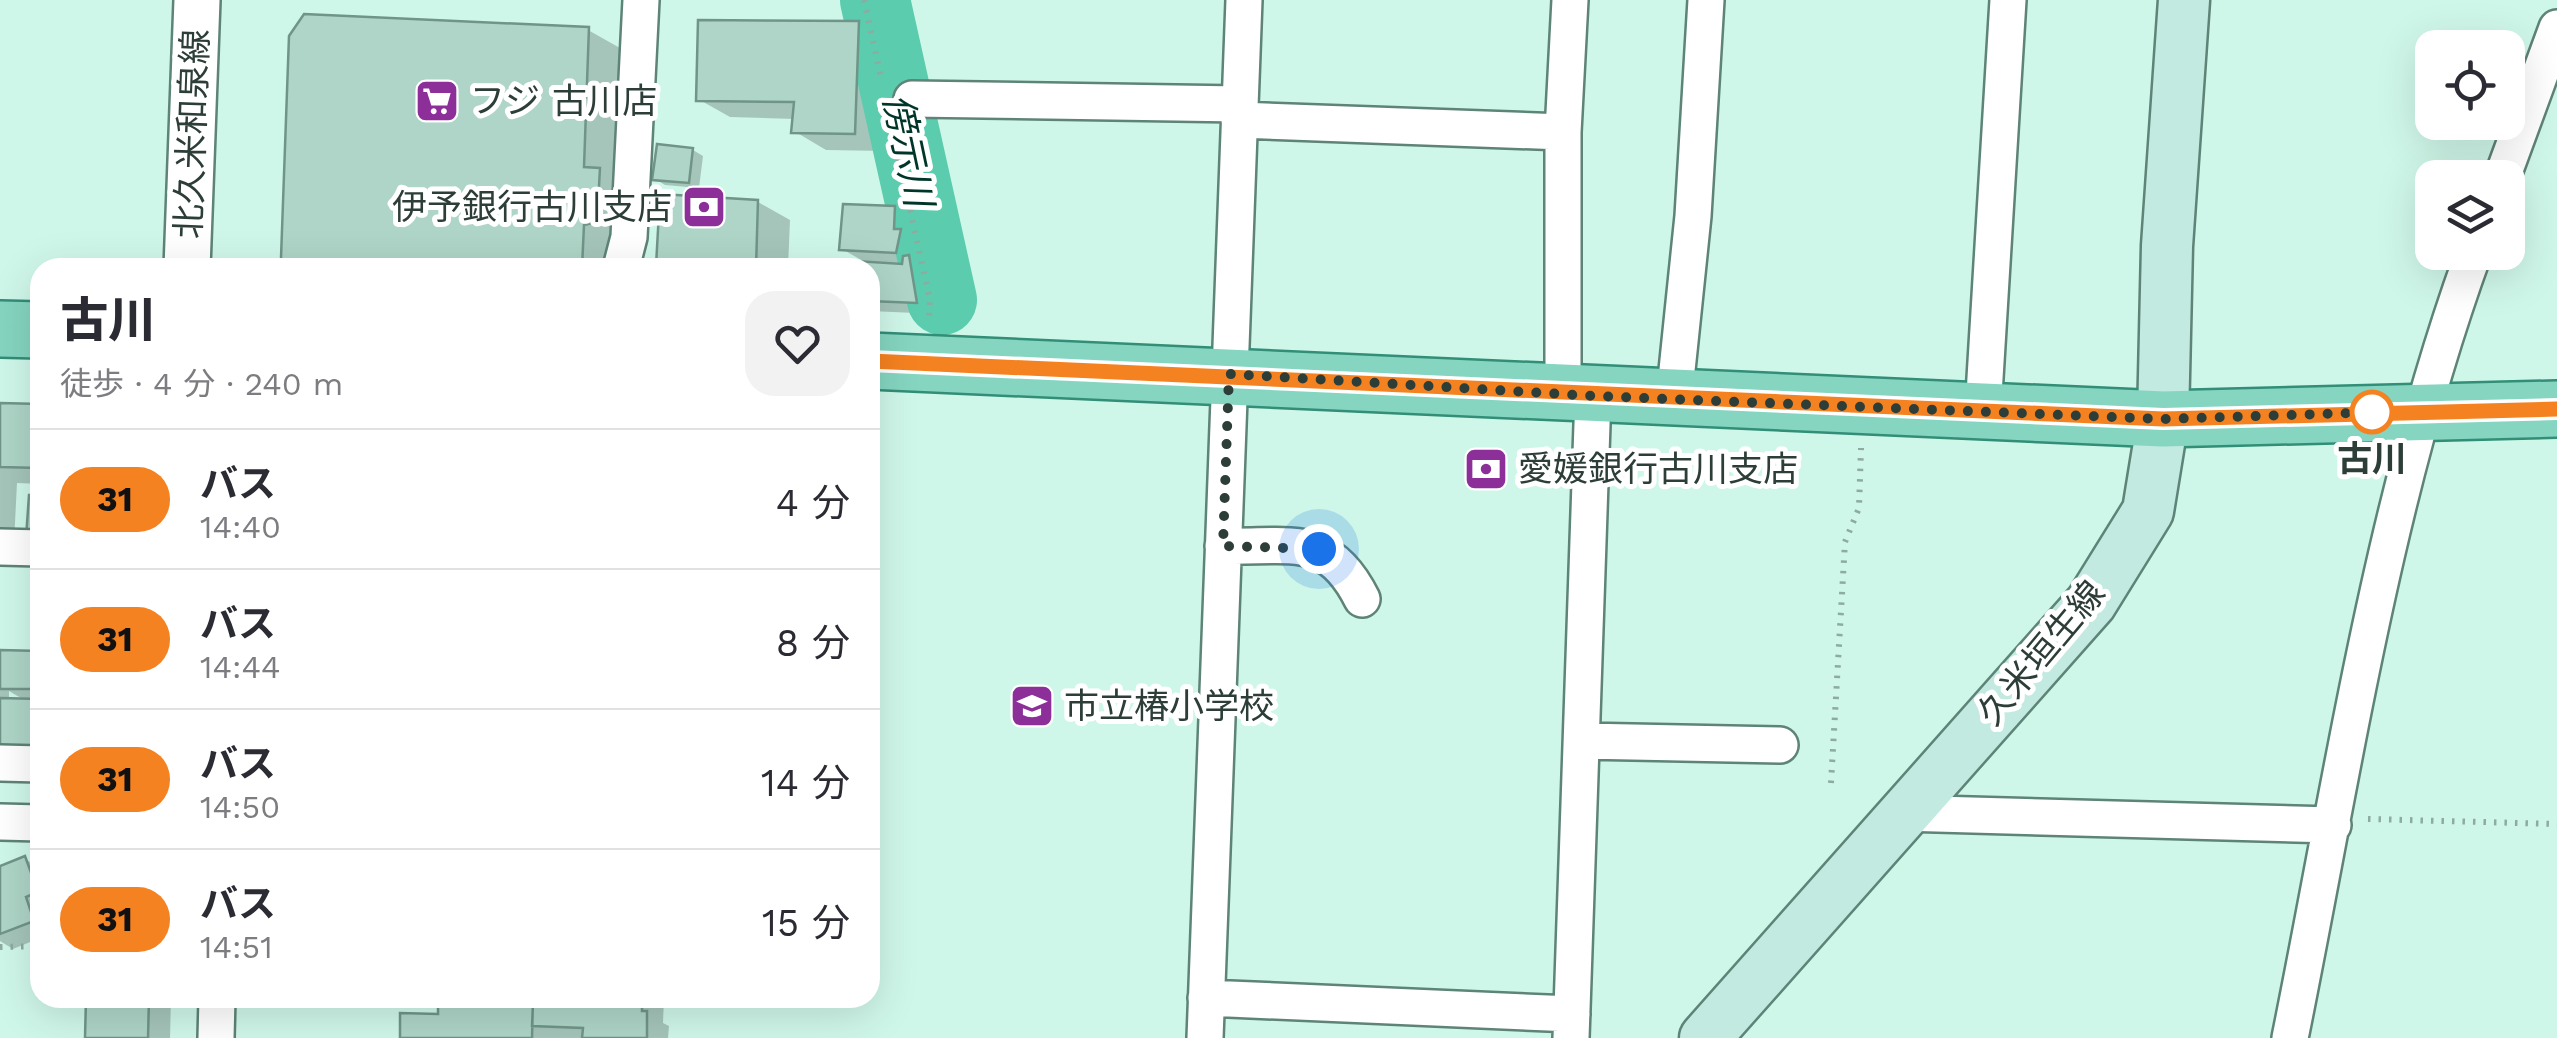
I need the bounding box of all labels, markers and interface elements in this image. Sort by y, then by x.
street label: 北久米和泉線 [167,28,217,240]
map controls [2415,30,2525,270]
button: locate [2415,30,2525,140]
supermarket icon: フジ 古川店 [414,78,460,124]
place label: フジ 古川店 [470,80,657,122]
water label: 傍示川 [875,90,942,214]
button: layers [2415,160,2525,270]
bank icon: 伊予銀行古川支店 [681,184,727,230]
place label: 伊予銀行古川支店 [392,186,672,228]
button: heart [745,291,850,396]
text: 古川 [60,292,156,349]
text: 徒歩 · 4 分 · 240 m [60,365,343,403]
marker: 古川 [2351,391,2393,433]
place label: 古川 [2337,438,2407,480]
bank icon: 愛媛銀行古川支店 [1463,446,1509,492]
place label: 愛媛銀行古川支店 [1518,448,1798,490]
text: バス [200,462,276,506]
text: 31 [97,478,133,520]
text: 4 分 [776,481,850,525]
text: 14:40 [200,508,281,546]
your location [1294,524,1344,574]
street label: 久米垣生線 [1969,572,2113,734]
text: バス [200,602,276,646]
text: 31 [97,618,133,660]
text: 8 分 [776,621,850,665]
text: 14:44 [200,648,281,686]
school or university icon: 市立椿小学校 [1009,683,1055,729]
place label: 市立椿小学校 [1064,685,1274,727]
text: バス [200,742,276,786]
text: 31 [97,758,133,800]
text: 14 分 [761,761,850,805]
text: 14:50 [200,788,280,826]
text: バス [200,882,276,926]
text: 31 [97,898,133,940]
text: 15 分 [762,901,850,945]
text: 14:51 [200,928,273,966]

